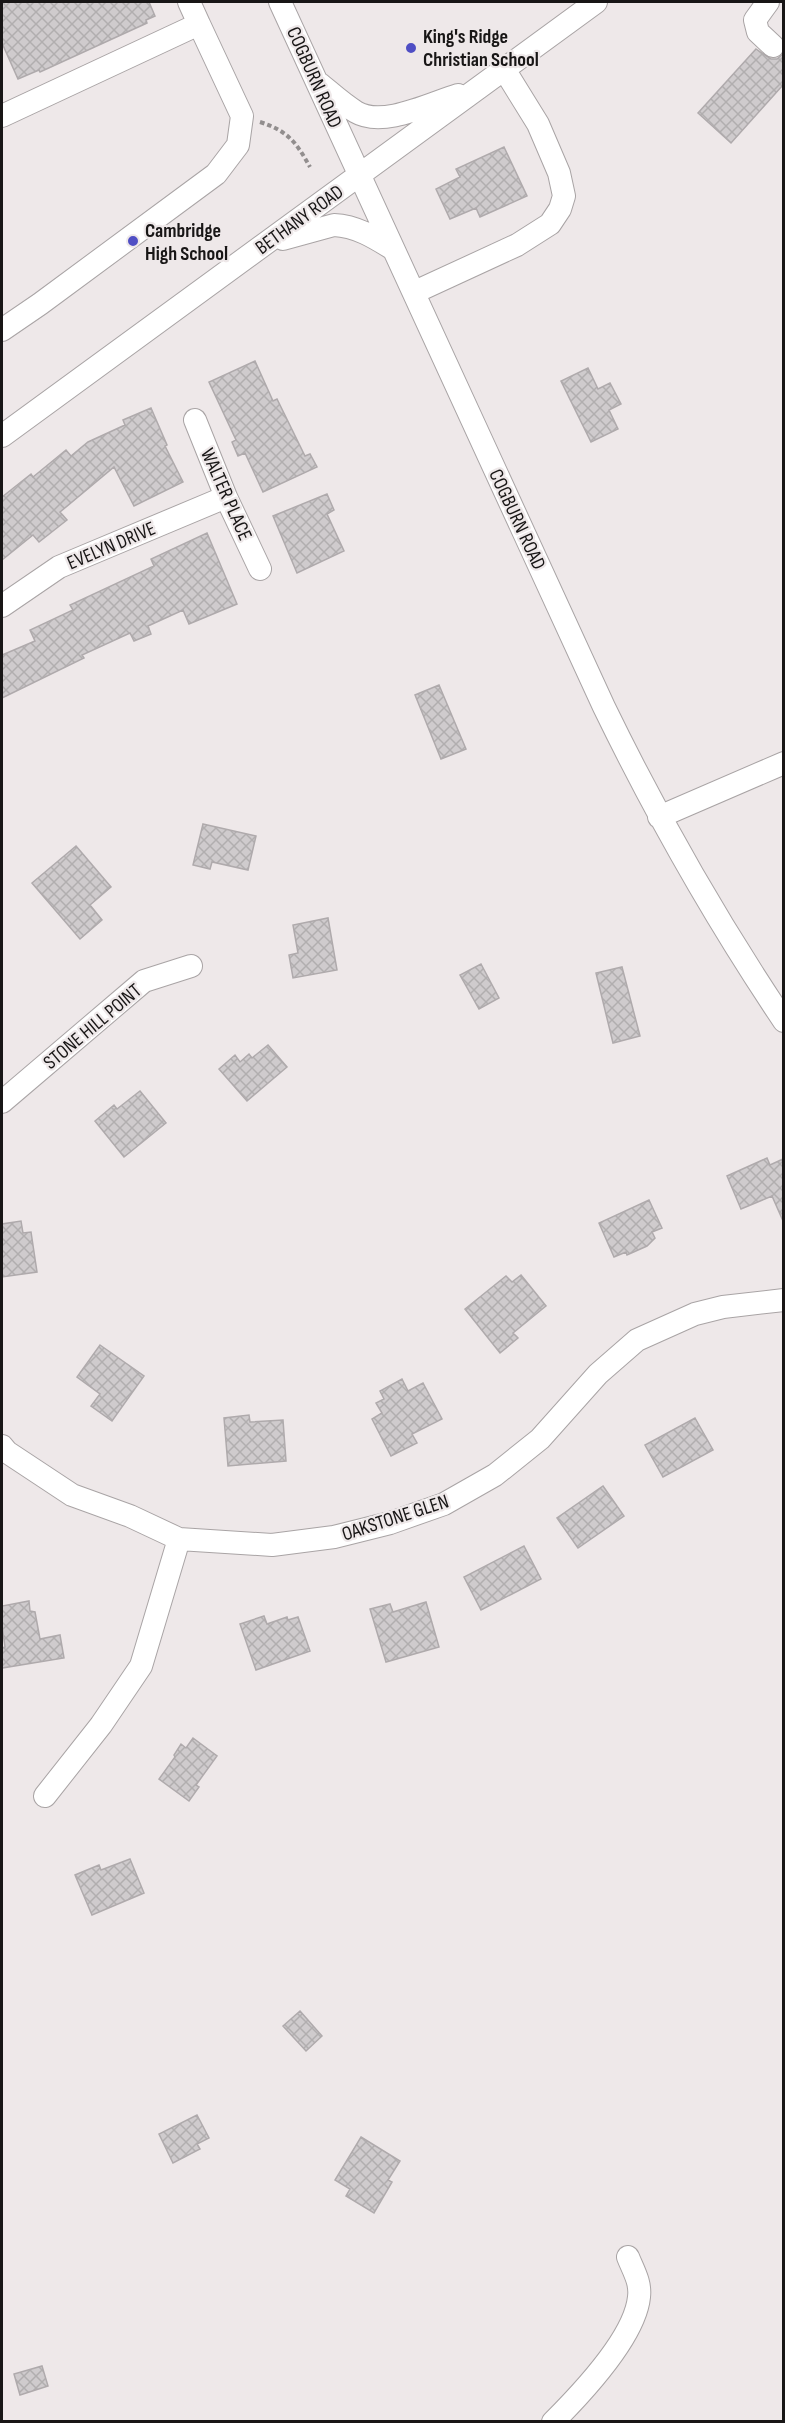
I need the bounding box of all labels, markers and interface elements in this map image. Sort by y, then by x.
street label: COGBURN ROAD [281,23,347,132]
place label: King's Ridge Christian School [423,25,539,72]
marker: King's Ridge Christian School [404,41,418,55]
street label: BETHANY ROAD [251,180,348,260]
place label: Cambridge High School [145,219,228,266]
marker: Cambridge High School [126,234,140,248]
street label: WALTER PLACE [195,445,257,544]
street label: COGBURN ROAD [483,465,551,573]
street label: EVELYN DRIVE [64,517,159,575]
street label: STONE HILL POINT [39,979,147,1075]
street label: OAKSTONE GLEN [339,1489,452,1546]

